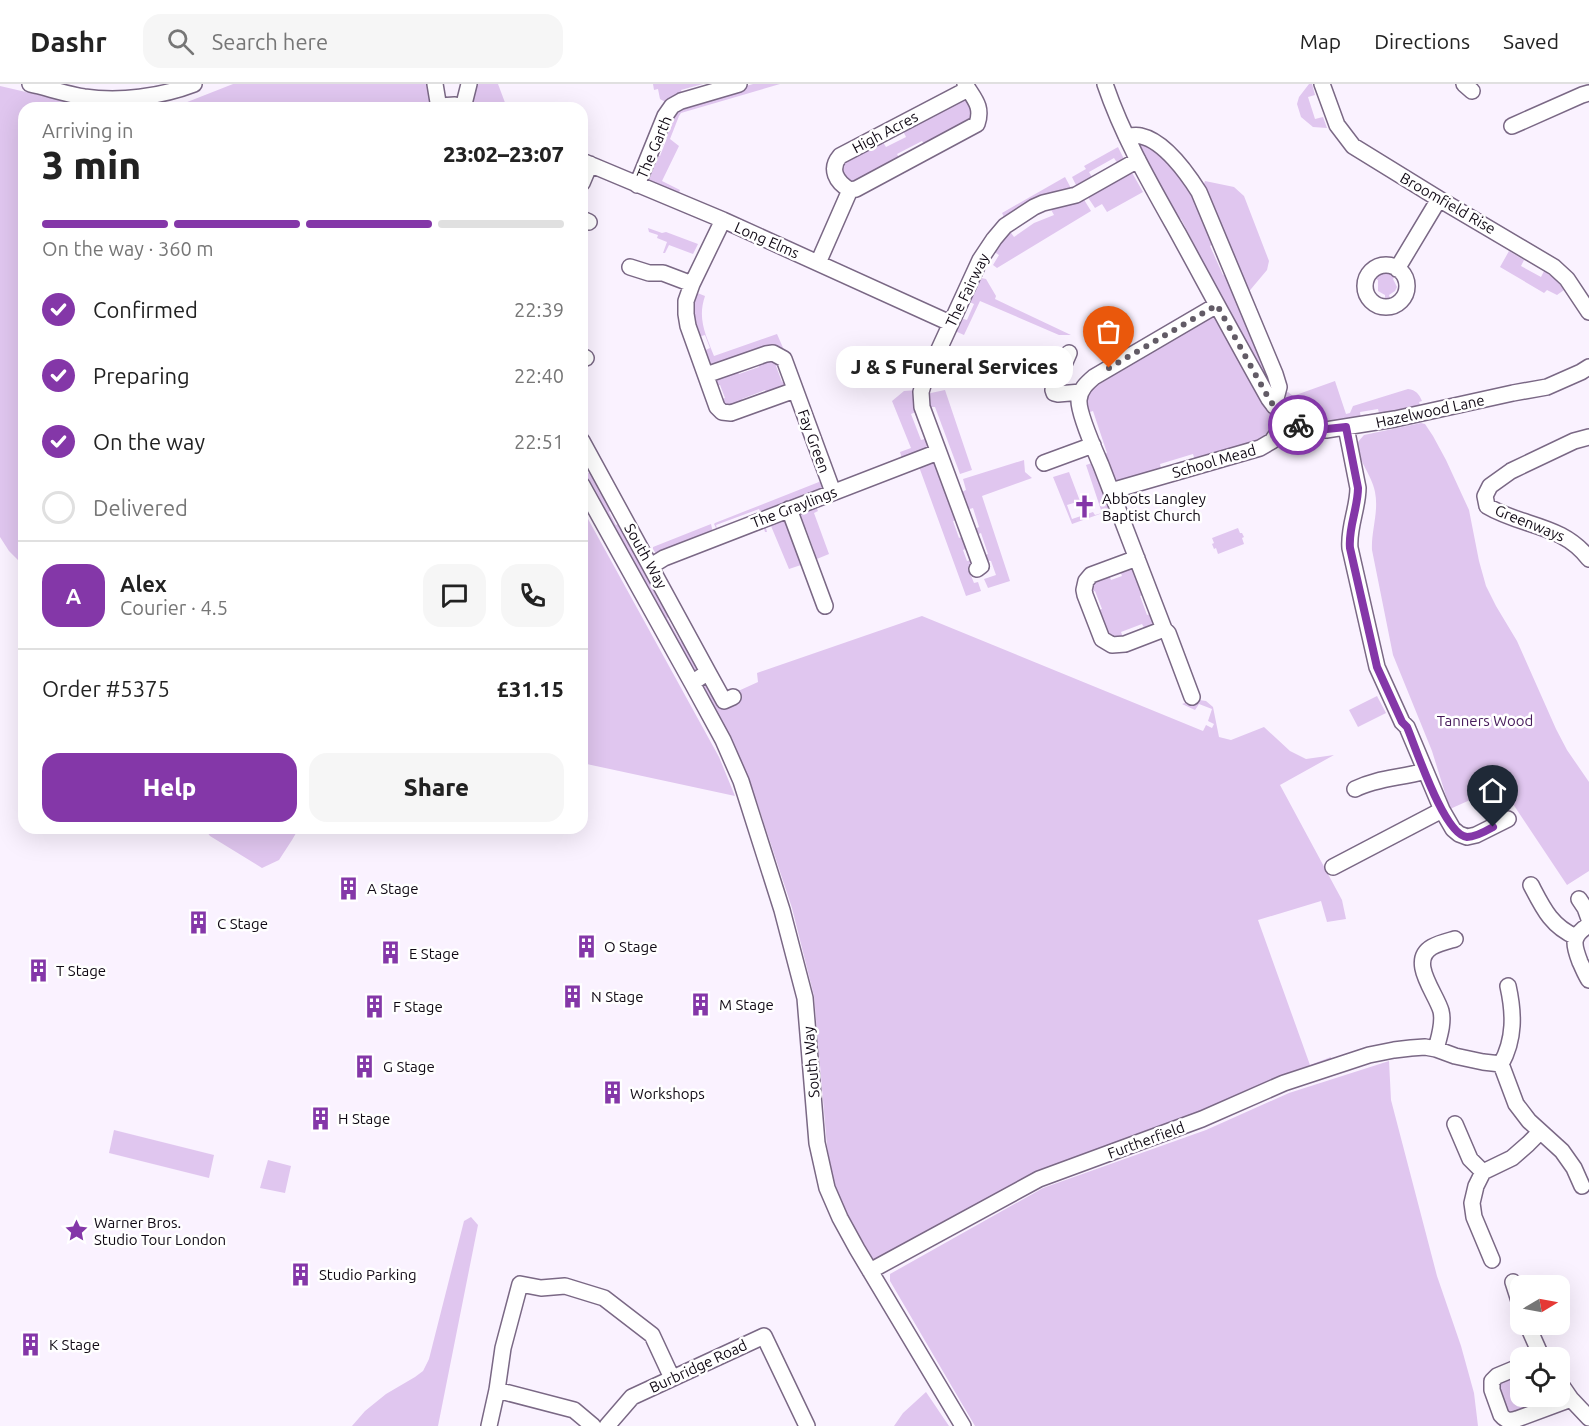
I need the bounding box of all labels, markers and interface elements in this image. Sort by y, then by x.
search box [143,14,563,68]
icon: search [164,25,197,58]
text: Dashr [30,26,107,57]
text: Search here [212,29,328,54]
text: Map [1300,29,1341,53]
text: Directions [1374,29,1470,53]
text: Saved [1503,29,1559,53]
street label: High Acres [849,108,921,156]
street label: The Garth [633,113,675,181]
text: Arriving in [42,119,133,142]
text: 23:02–23:07 [443,141,564,166]
text: 3 min [42,143,141,186]
street label: Broomfield Rise [1397,169,1499,237]
street label: Long Elms [732,218,802,262]
text: On the way · 360 m [42,237,214,260]
street label: The Fairway [942,250,992,330]
icon: check [42,293,75,326]
text: Confirmed [93,297,198,322]
text: 22:39 [514,298,564,321]
pin [1083,306,1134,368]
icon: bag [1092,315,1125,348]
callout: J & S Funeral Services [836,347,1073,389]
text: J & S Funeral Services [851,355,1058,378]
icon: check [42,359,75,392]
text: Preparing [93,363,190,388]
text: 22:40 [514,364,564,387]
street label: Hazelwood Lane [1374,391,1486,431]
courier [1268,395,1328,455]
street label: Fay Green [795,407,833,475]
icon: bike [1282,409,1315,442]
icon: check [42,425,75,458]
text: On the way [93,429,205,454]
text: 22:51 [514,430,564,453]
street label: School Mead [1170,441,1258,481]
street label: The Graylings [749,483,839,531]
place label: Abbots Langley Baptist Church [1102,490,1206,524]
church icon: Abbots Langley Baptist Church [1071,494,1097,520]
text: Delivered [93,495,188,520]
street label: Greenways [1493,501,1567,545]
street label: South Way [621,521,671,591]
button: chat [423,564,486,627]
button: phone [501,564,564,627]
text: Alex [120,571,167,596]
text: A [66,583,81,608]
text: Courier · 4.5 [120,596,228,619]
text: Order #5375 [42,676,170,701]
text: £31.15 [497,676,564,701]
park label: Tanners Wood [1437,712,1533,729]
button: Help [42,753,297,822]
button: Share [309,753,564,822]
pin [1467,765,1518,827]
icon: home [1476,774,1509,807]
building icon: A Stage [336,875,362,901]
place label: A Stage [367,880,419,897]
building icon: C Stage [186,910,212,936]
place label: C Stage [217,915,268,932]
building icon: O Stage [573,933,599,959]
place label: O Stage [604,938,657,955]
building icon: E Stage [378,940,404,966]
place label: E Stage [409,945,459,962]
building icon: T Stage [25,957,51,983]
place label: T Stage [56,962,106,979]
building icon: N Stage [560,983,586,1009]
place label: N Stage [591,988,644,1005]
building icon: M Stage [688,991,714,1017]
building icon: F Stage [362,993,388,1019]
place label: M Stage [719,996,774,1013]
place label: F Stage [393,998,443,1015]
street label: South Way [799,1026,823,1098]
building icon: G Stage [352,1053,378,1079]
place label: G Stage [383,1058,435,1075]
building icon: Workshops [599,1080,625,1106]
place label: Workshops [630,1085,705,1102]
building icon: H Stage [307,1105,333,1131]
place label: H Stage [338,1110,390,1127]
street label: Furtherfield [1105,1118,1187,1162]
place label: Warner Bros. Studio Tour London [94,1214,226,1248]
place icon: Warner Bros. Studio Tour London [63,1218,89,1244]
building icon: Studio Parking [288,1261,314,1287]
place label: Studio Parking [319,1266,417,1283]
north arrow [1510,1275,1570,1335]
map controls [1510,1275,1570,1407]
building icon: K Stage [18,1331,44,1357]
place label: K Stage [49,1336,100,1353]
street label: Burbridge Road [647,1336,749,1396]
button: locate [1510,1347,1570,1407]

